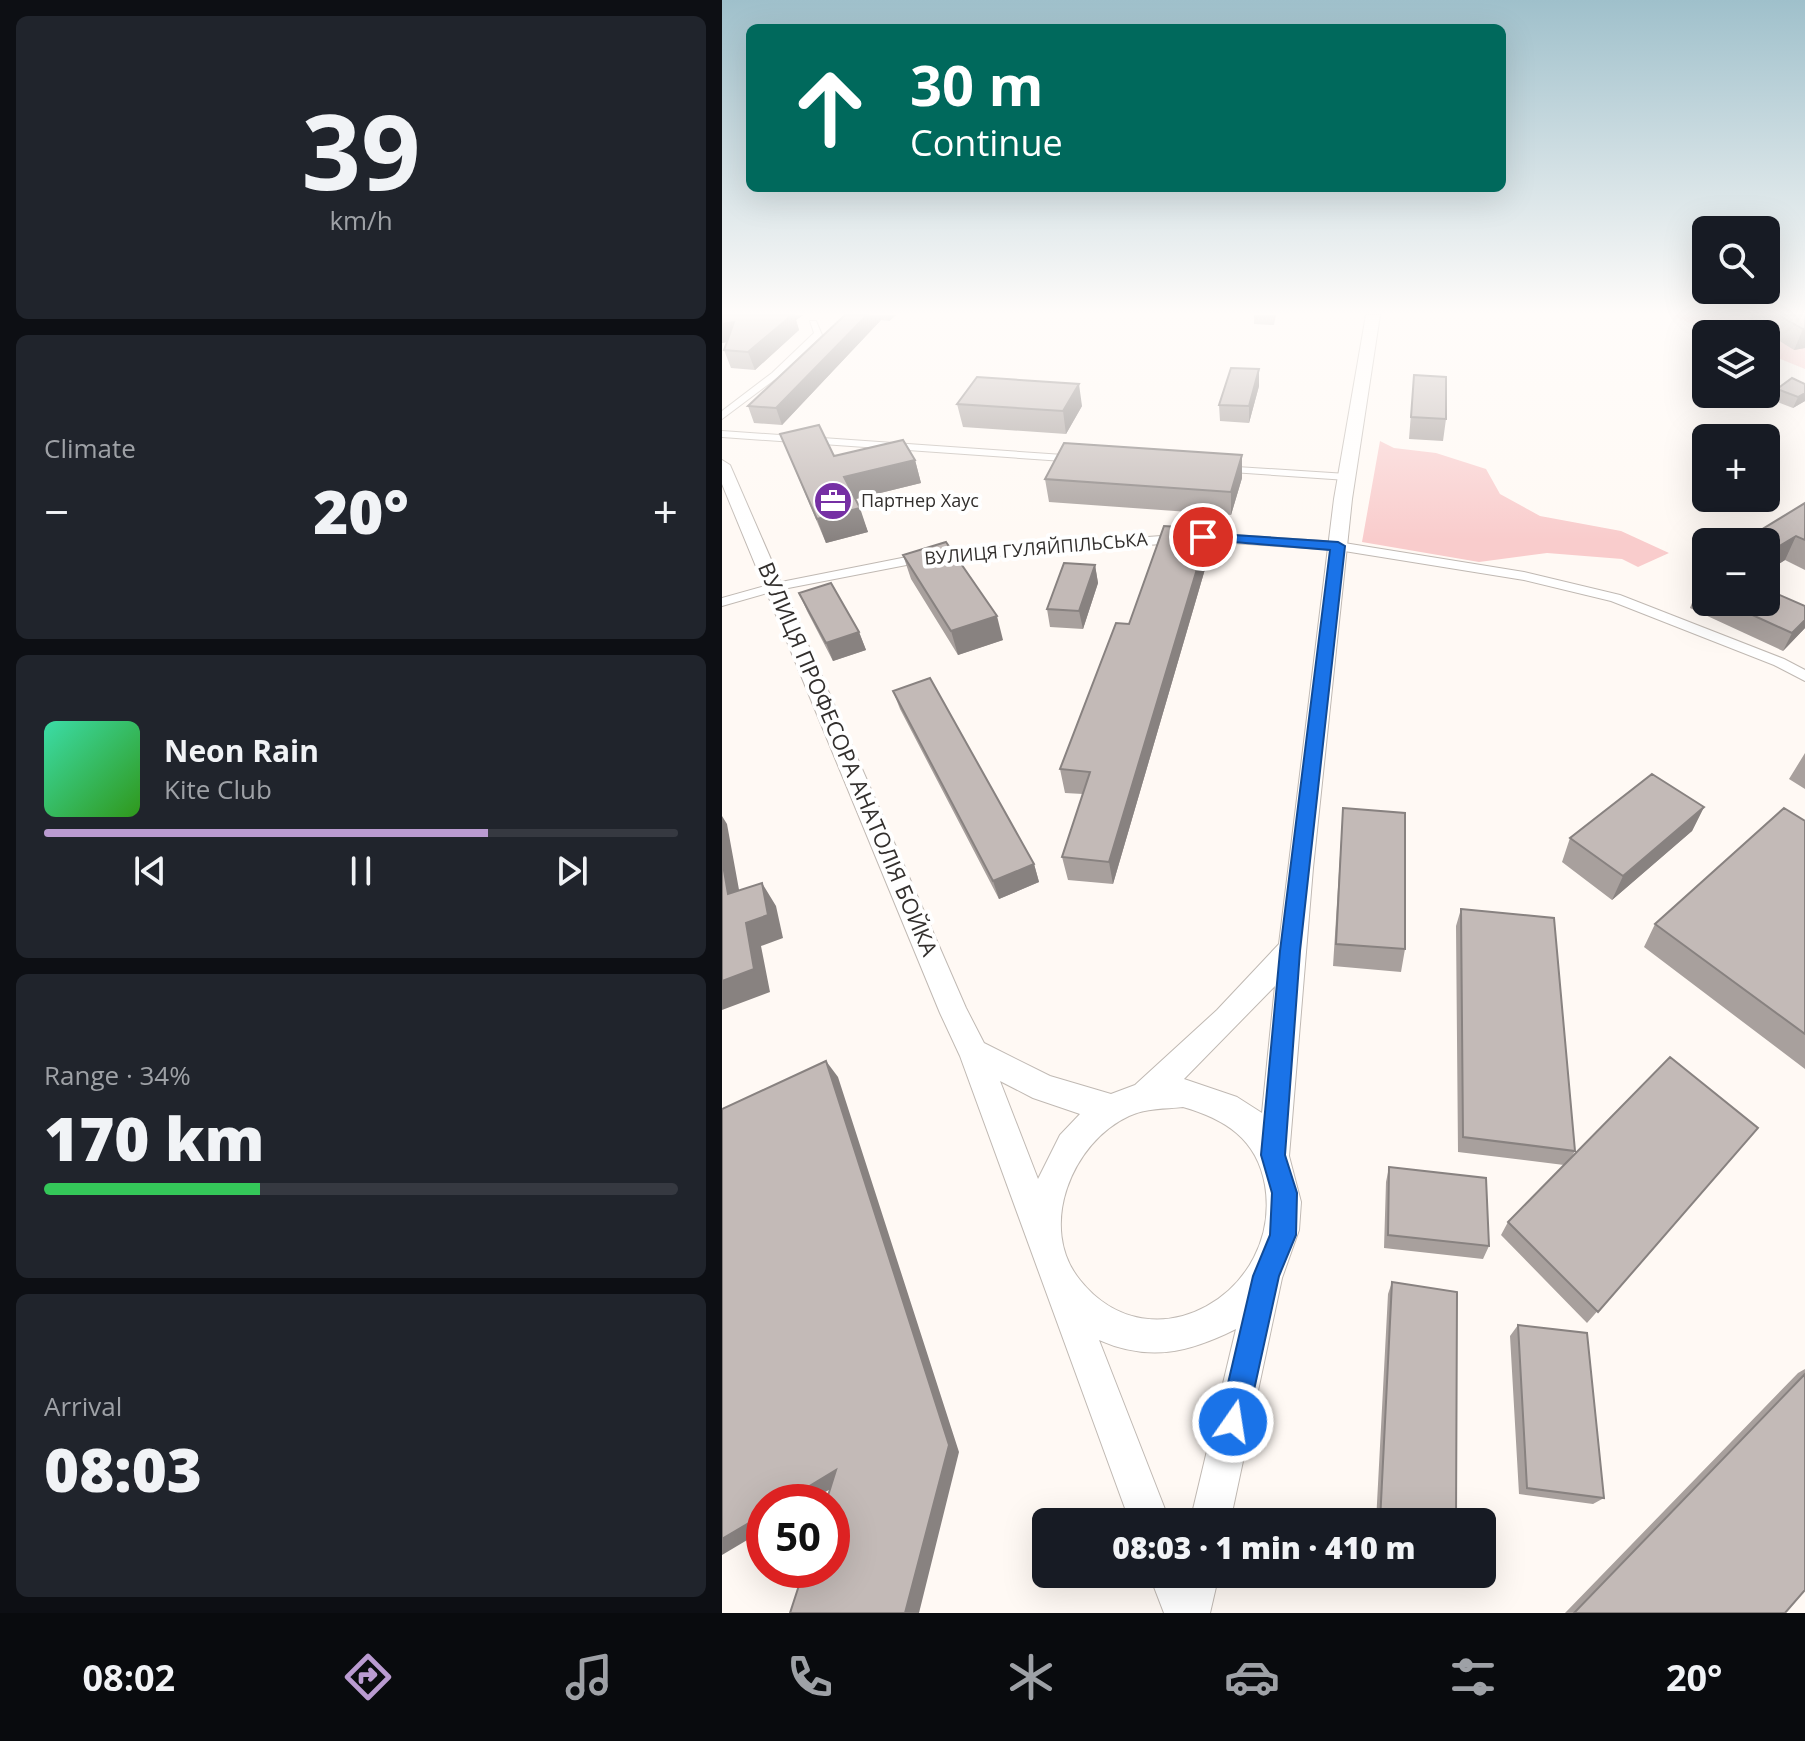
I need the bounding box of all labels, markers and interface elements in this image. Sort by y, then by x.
text: 30 m [910,46,1044,122]
icon: ahead [778,56,882,160]
text: 39 [302,79,420,220]
text: Continue [910,118,1063,167]
text: km/h [329,202,393,238]
map controls [1692,216,1780,616]
button: search [1692,216,1780,304]
button: layers [1692,320,1780,408]
button: + [1692,424,1780,512]
text: Climate [44,430,136,466]
text: 20° [313,470,409,552]
office icon: Партнер Хаус [812,480,854,522]
text: − [44,481,69,541]
text: + [653,481,678,541]
place label: Партнер Хаус [861,488,979,512]
pin [1169,503,1237,571]
icon: arrive [1181,515,1225,559]
street label: ВУЛИЦЯ ГУЛЯЙПІЛЬСЬКА [923,526,1149,570]
button: − [1692,528,1780,616]
street label: ВУЛИЦЯ ПРОФЕСОРА АНАТОЛІЯ БОЙКА [752,557,946,960]
text: Neon Rain [164,730,319,771]
text: Kite Club [164,771,272,807]
icon: previous [128,849,172,893]
icon: pause [339,849,383,893]
icon: next [550,849,594,893]
text: Range · 34% [44,1057,191,1093]
text: 170 km [44,1097,265,1179]
position arrow [1191,1380,1275,1464]
text: Arrival [44,1388,122,1424]
text: 08:03 [44,1428,202,1510]
speed limit sign: 50 [746,1484,850,1588]
text: 08:03 · 1 min · 410 m [1112,1527,1416,1568]
icon: directions [340,1649,396,1705]
icon: music [561,1649,617,1705]
icon: phone [782,1649,838,1705]
icon: climate [1003,1649,1059,1705]
icon: car [1224,1649,1280,1705]
icon: filters [1445,1649,1501,1705]
text: 08:02 [82,1653,175,1702]
text: 20° [1666,1653,1722,1702]

